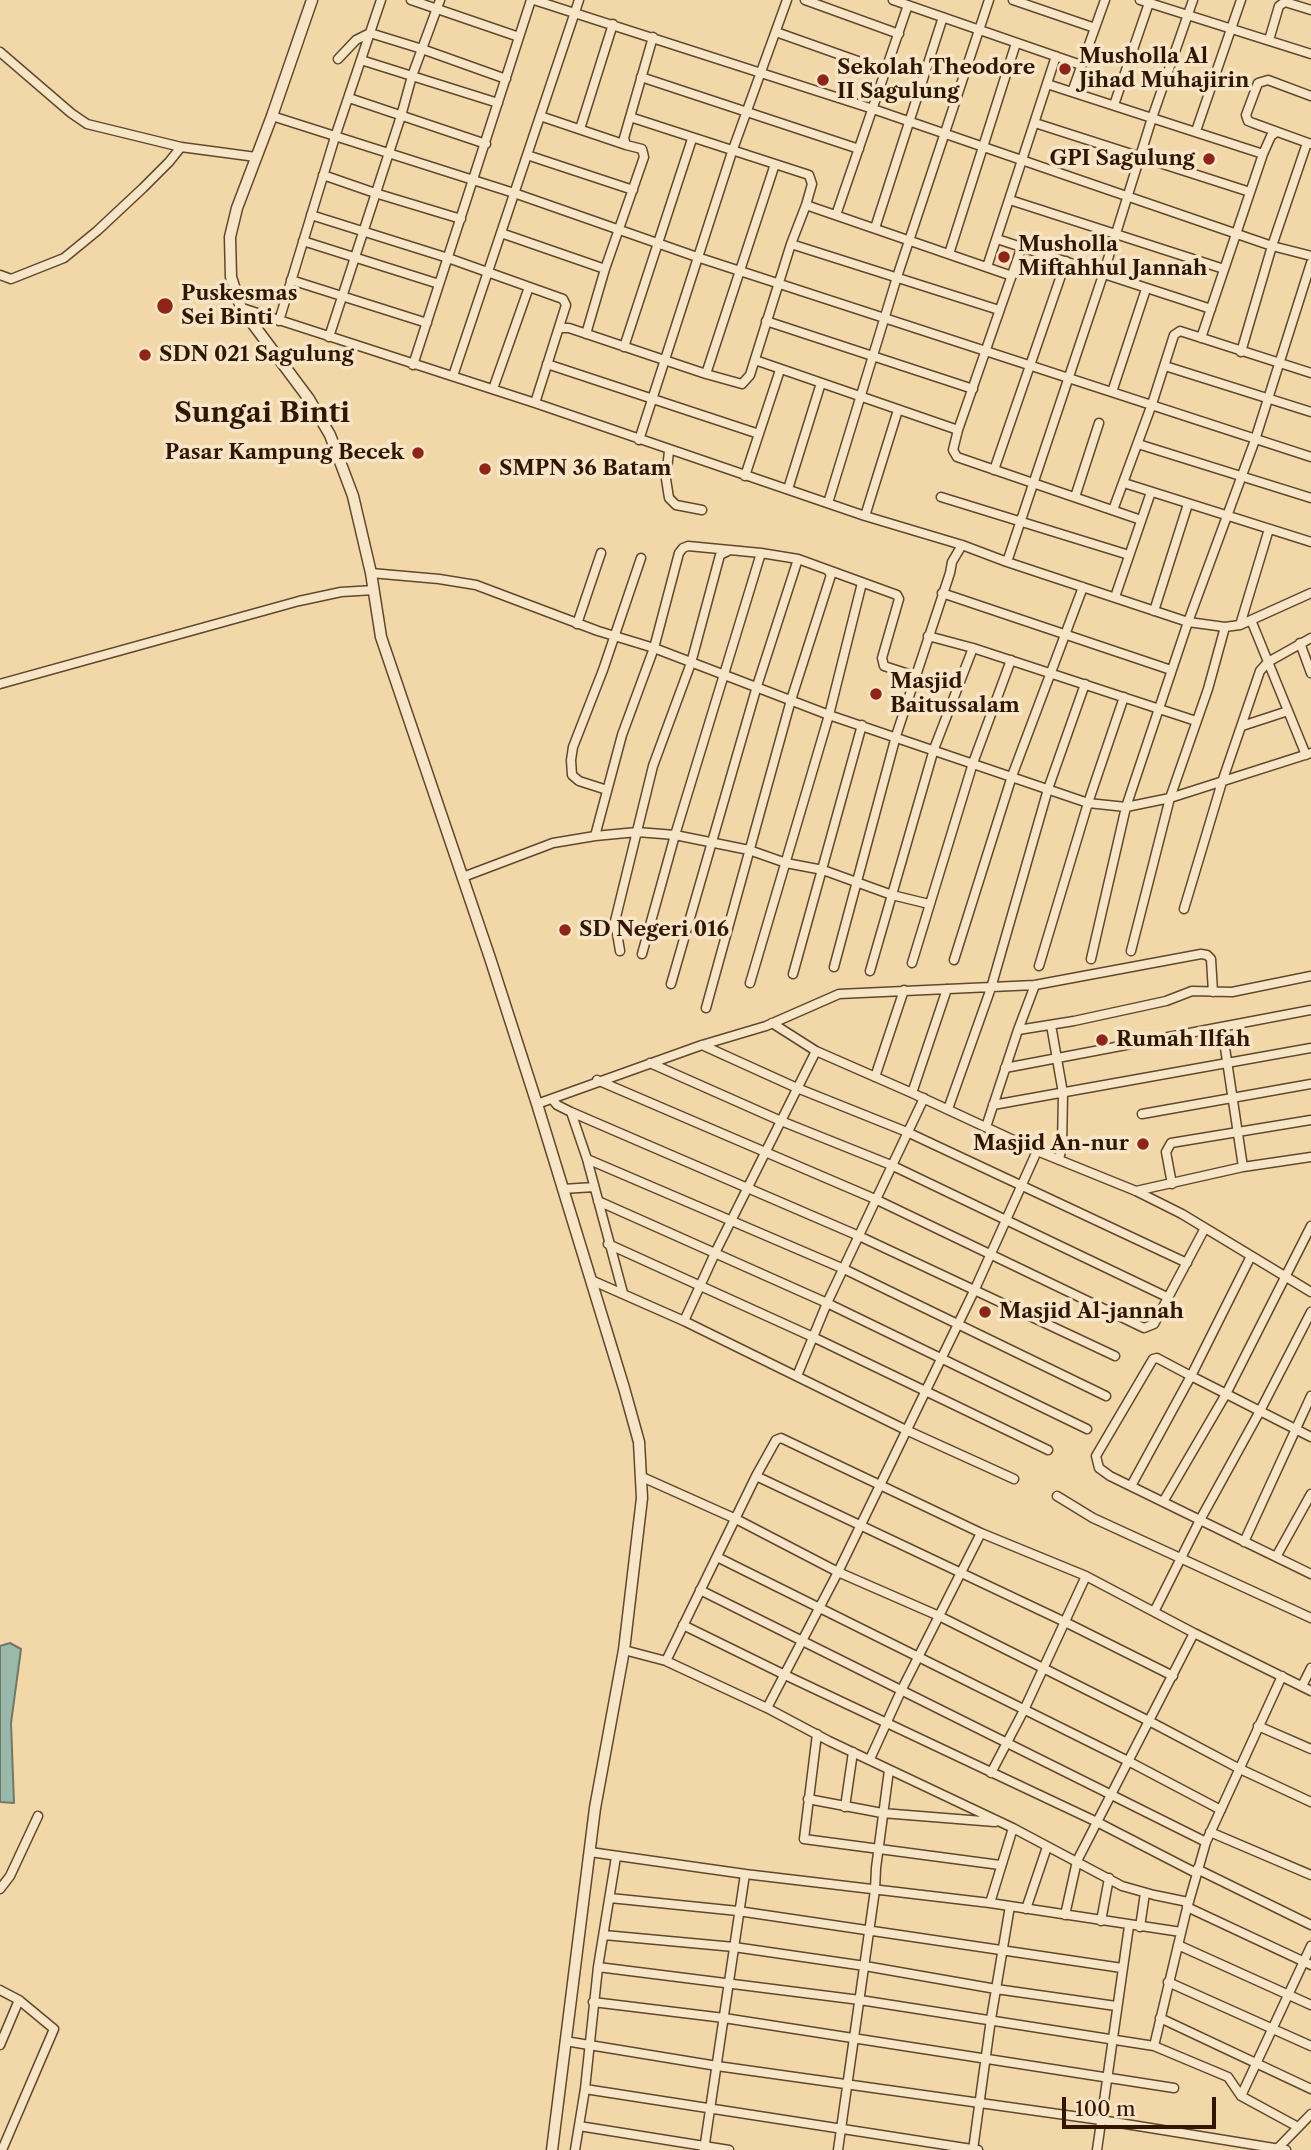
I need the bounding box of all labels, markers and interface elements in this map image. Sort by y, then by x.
place label: Musholla Al Jihad Muhajirin [1079,44,1249,94]
place label: Sekolah Theodore II Sagulung [837,55,1035,105]
marker: Musholla Al Jihad Muhajirin [1057,61,1073,77]
marker: Sekolah Theodore II Sagulung [815,72,831,88]
place label: GPI Sagulung [1049,146,1195,172]
marker: GPI Sagulung [1201,151,1217,167]
place label: Musholla Miftahhul Jannah [1018,232,1207,282]
marker: Musholla Miftahhul Jannah [996,249,1012,265]
place label: Puskesmas Sei Binti [181,281,297,331]
marker: Puskesmas Sei Binti [155,296,175,316]
place label: SDN 021 Sagulung [159,342,354,368]
marker: SDN 021 Sagulung [137,347,153,363]
district label: Sungai Binti [174,397,350,431]
place label: Pasar Kampung Becek [165,440,404,466]
marker: Pasar Kampung Becek [410,445,426,461]
place label: SMPN 36 Batam [499,456,671,482]
marker: SMPN 36 Batam [477,461,493,477]
place label: Masjid Baitussalam [890,669,1020,719]
marker: Masjid Baitussalam [868,686,884,702]
place label: SD Negeri 016 [579,917,729,943]
marker: SD Negeri 016 [557,922,573,938]
place label: Rumah Ilfah [1116,1027,1250,1053]
marker: Rumah Ilfah [1094,1032,1110,1048]
place label: Masjid An-nur [973,1131,1129,1157]
marker: Masjid An-nur [1135,1136,1151,1152]
place label: Masjid Al-jannah [999,1299,1184,1325]
marker: Masjid Al-jannah [977,1304,993,1320]
scale bar [1066,2084,1220,2128]
text: 100 m [1075,2096,1136,2121]

